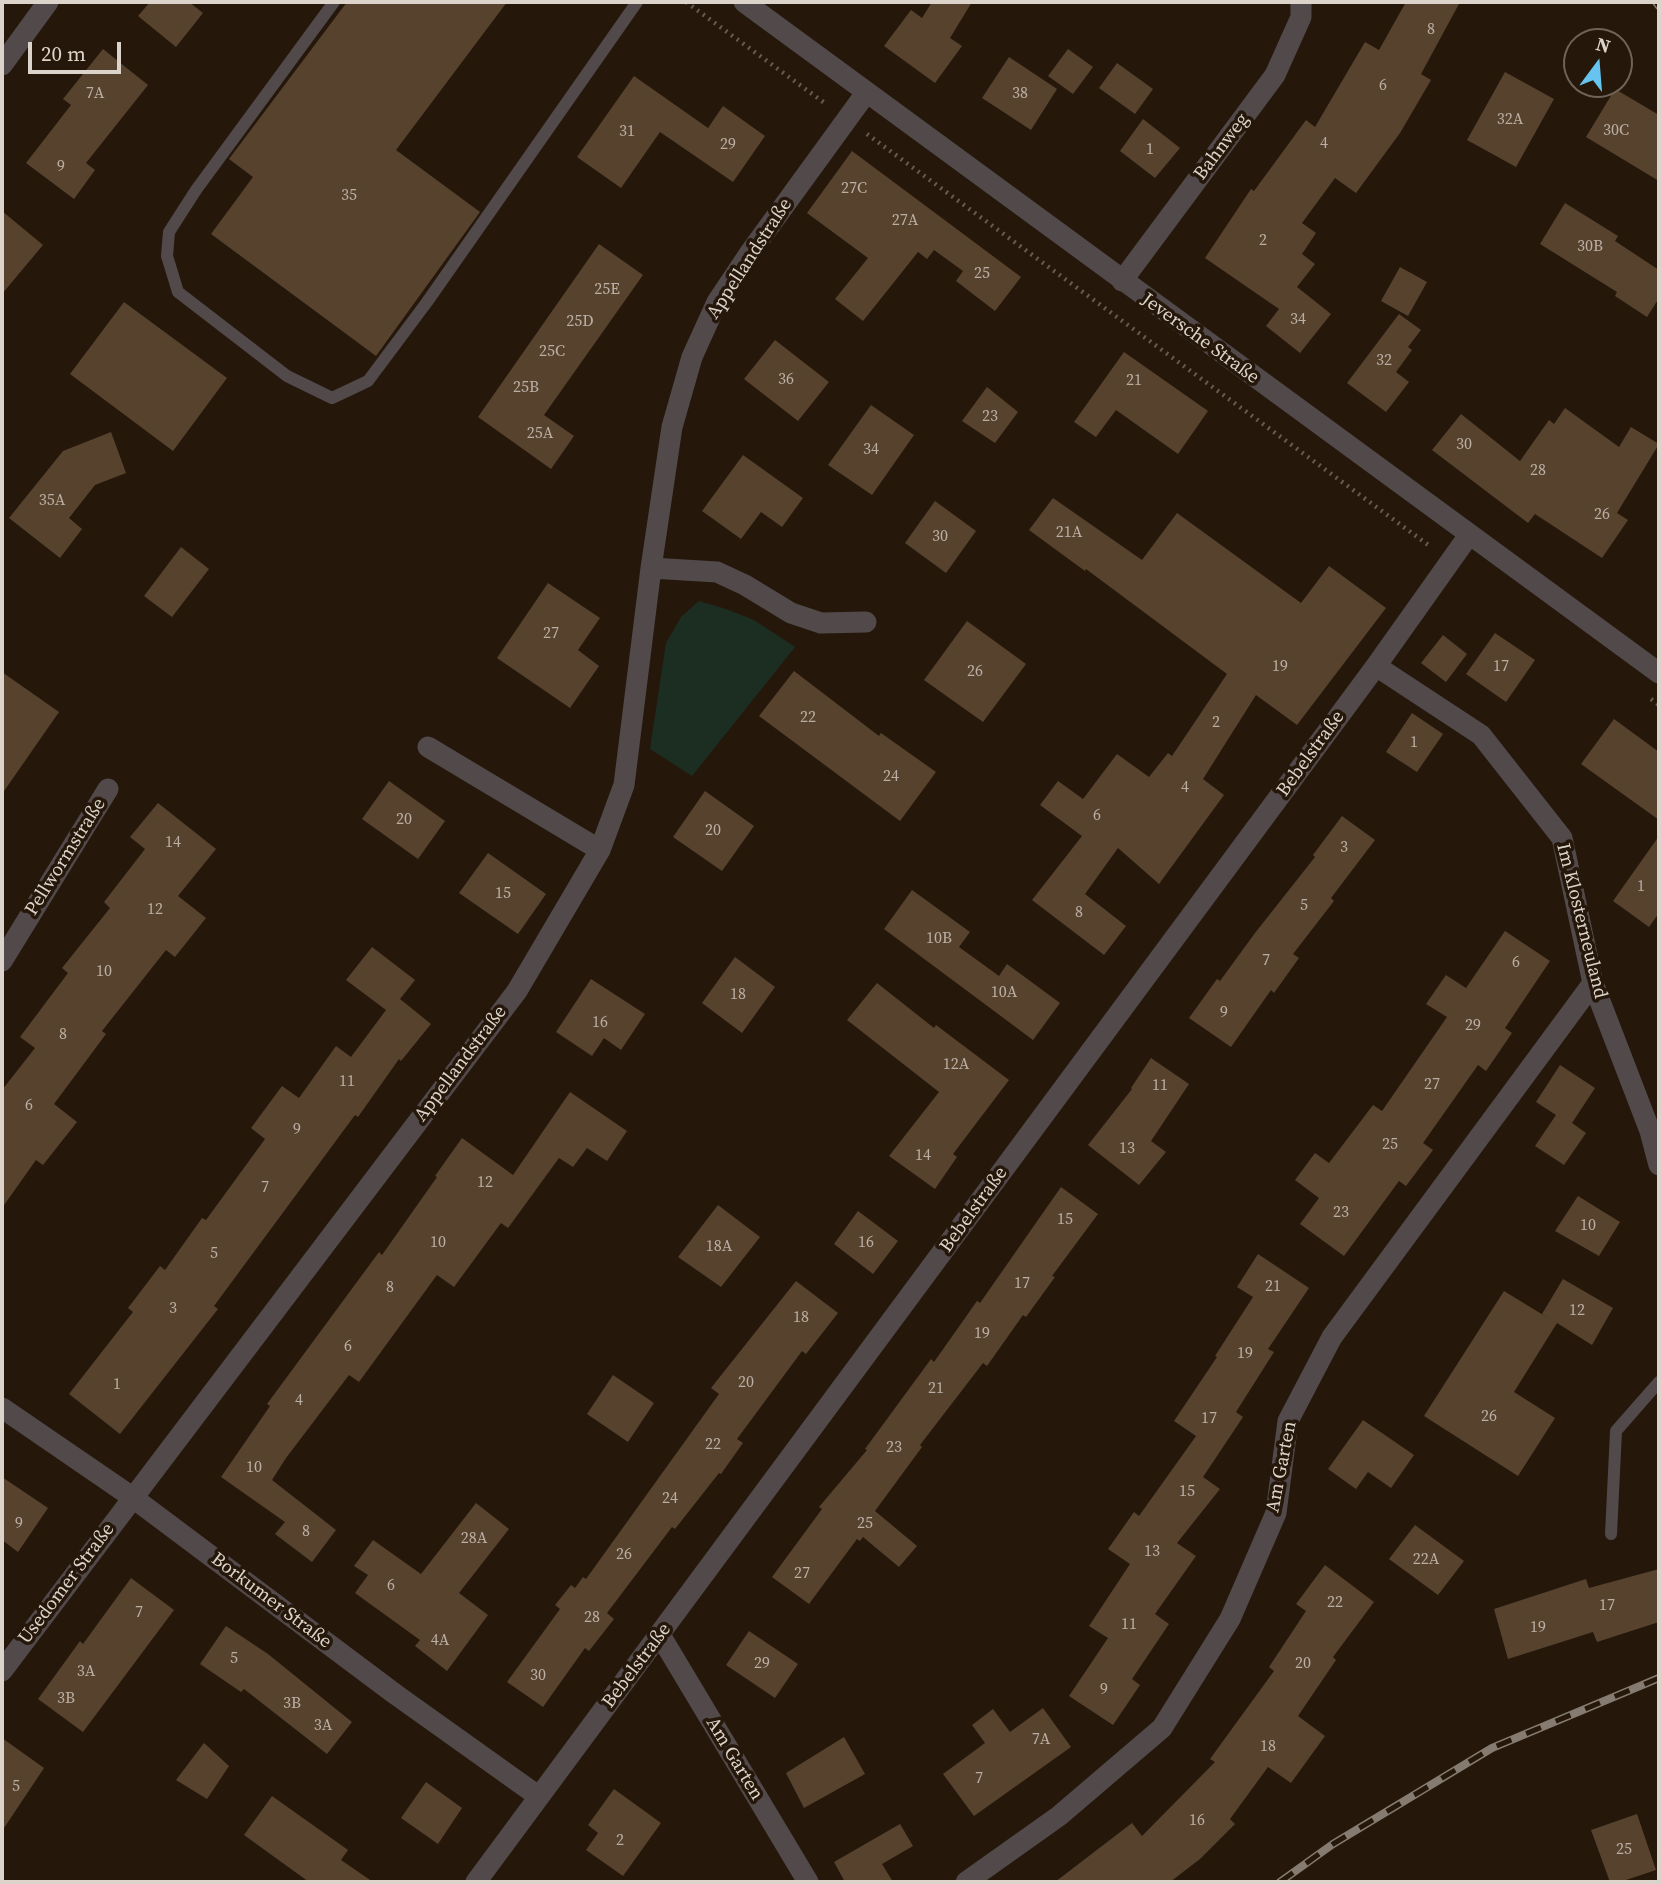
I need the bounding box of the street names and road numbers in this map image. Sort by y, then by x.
street label: Bahnweg [1190,109,1254,185]
street label: Appellandstraße [702,194,798,324]
street label: Jeversche Straße [1137,289,1263,389]
street label: Bebelstraße [1272,707,1350,801]
street label: Pellwormstraße [21,794,111,920]
street label: Im Klosterneuland [1551,841,1611,1001]
street label: Appellandstraße [410,1001,512,1127]
street label: Bebelstraße [935,1163,1013,1257]
street label: Am Garten [1262,1419,1302,1515]
street label: Usedomer Straße [14,1519,120,1649]
street label: Borkumer Straße [206,1548,336,1654]
street label: Bebelstraße [598,1619,676,1713]
street label: Am Garten [700,1713,768,1805]

